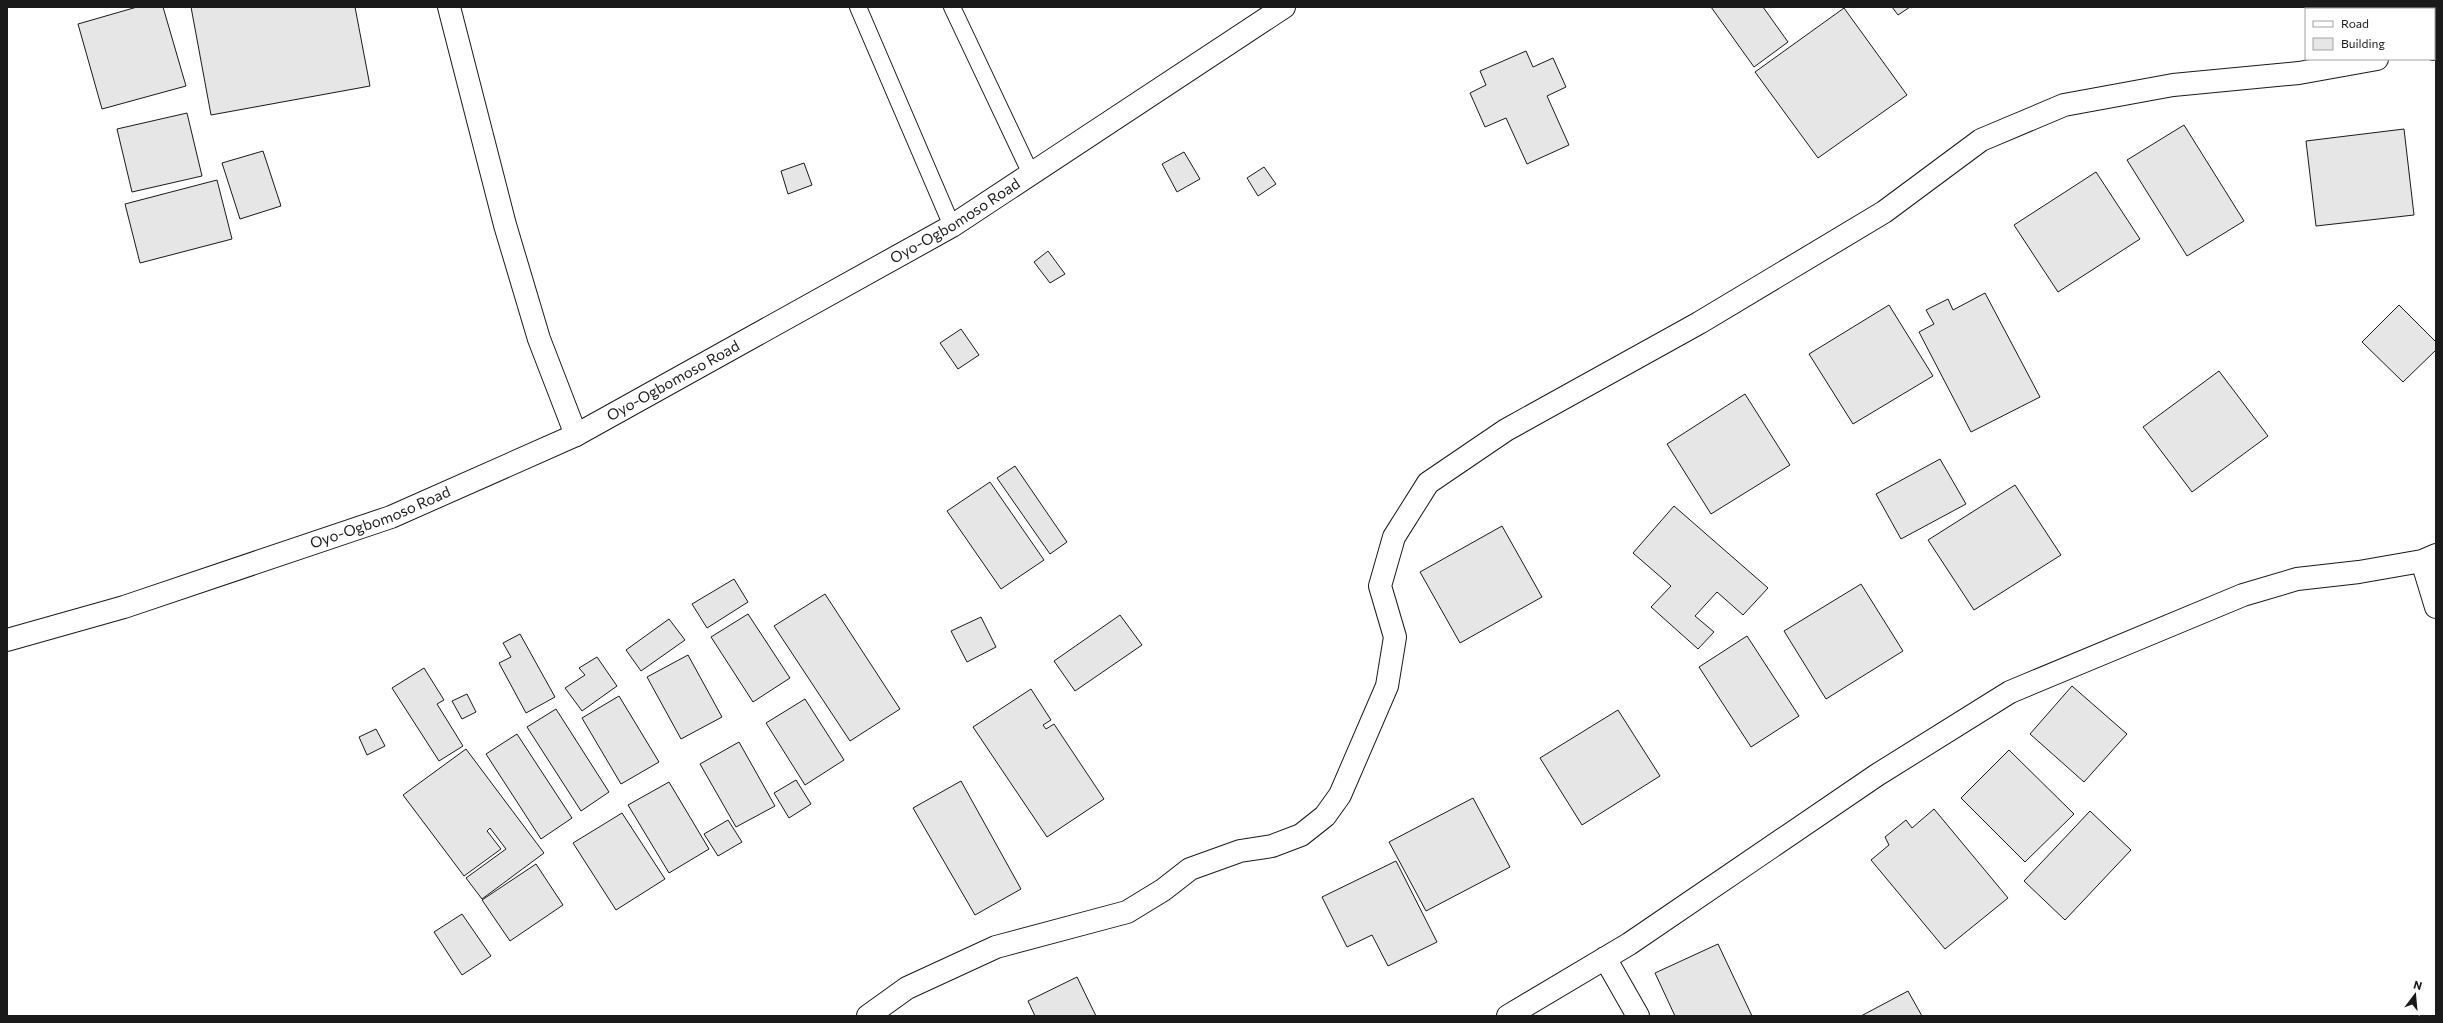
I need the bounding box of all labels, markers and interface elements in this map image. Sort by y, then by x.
legend [2305,8,2435,60]
text: Road [2341,16,2369,30]
text: Building [2341,36,2385,50]
street label: Oyo-Ogbomoso Road [887,174,1023,267]
street label: Oyo-Ogbomoso Road [603,336,742,424]
street label: Oyo-Ogbomoso Road [307,482,453,552]
north arrow [2395,975,2435,1015]
text: N [2412,978,2424,992]

